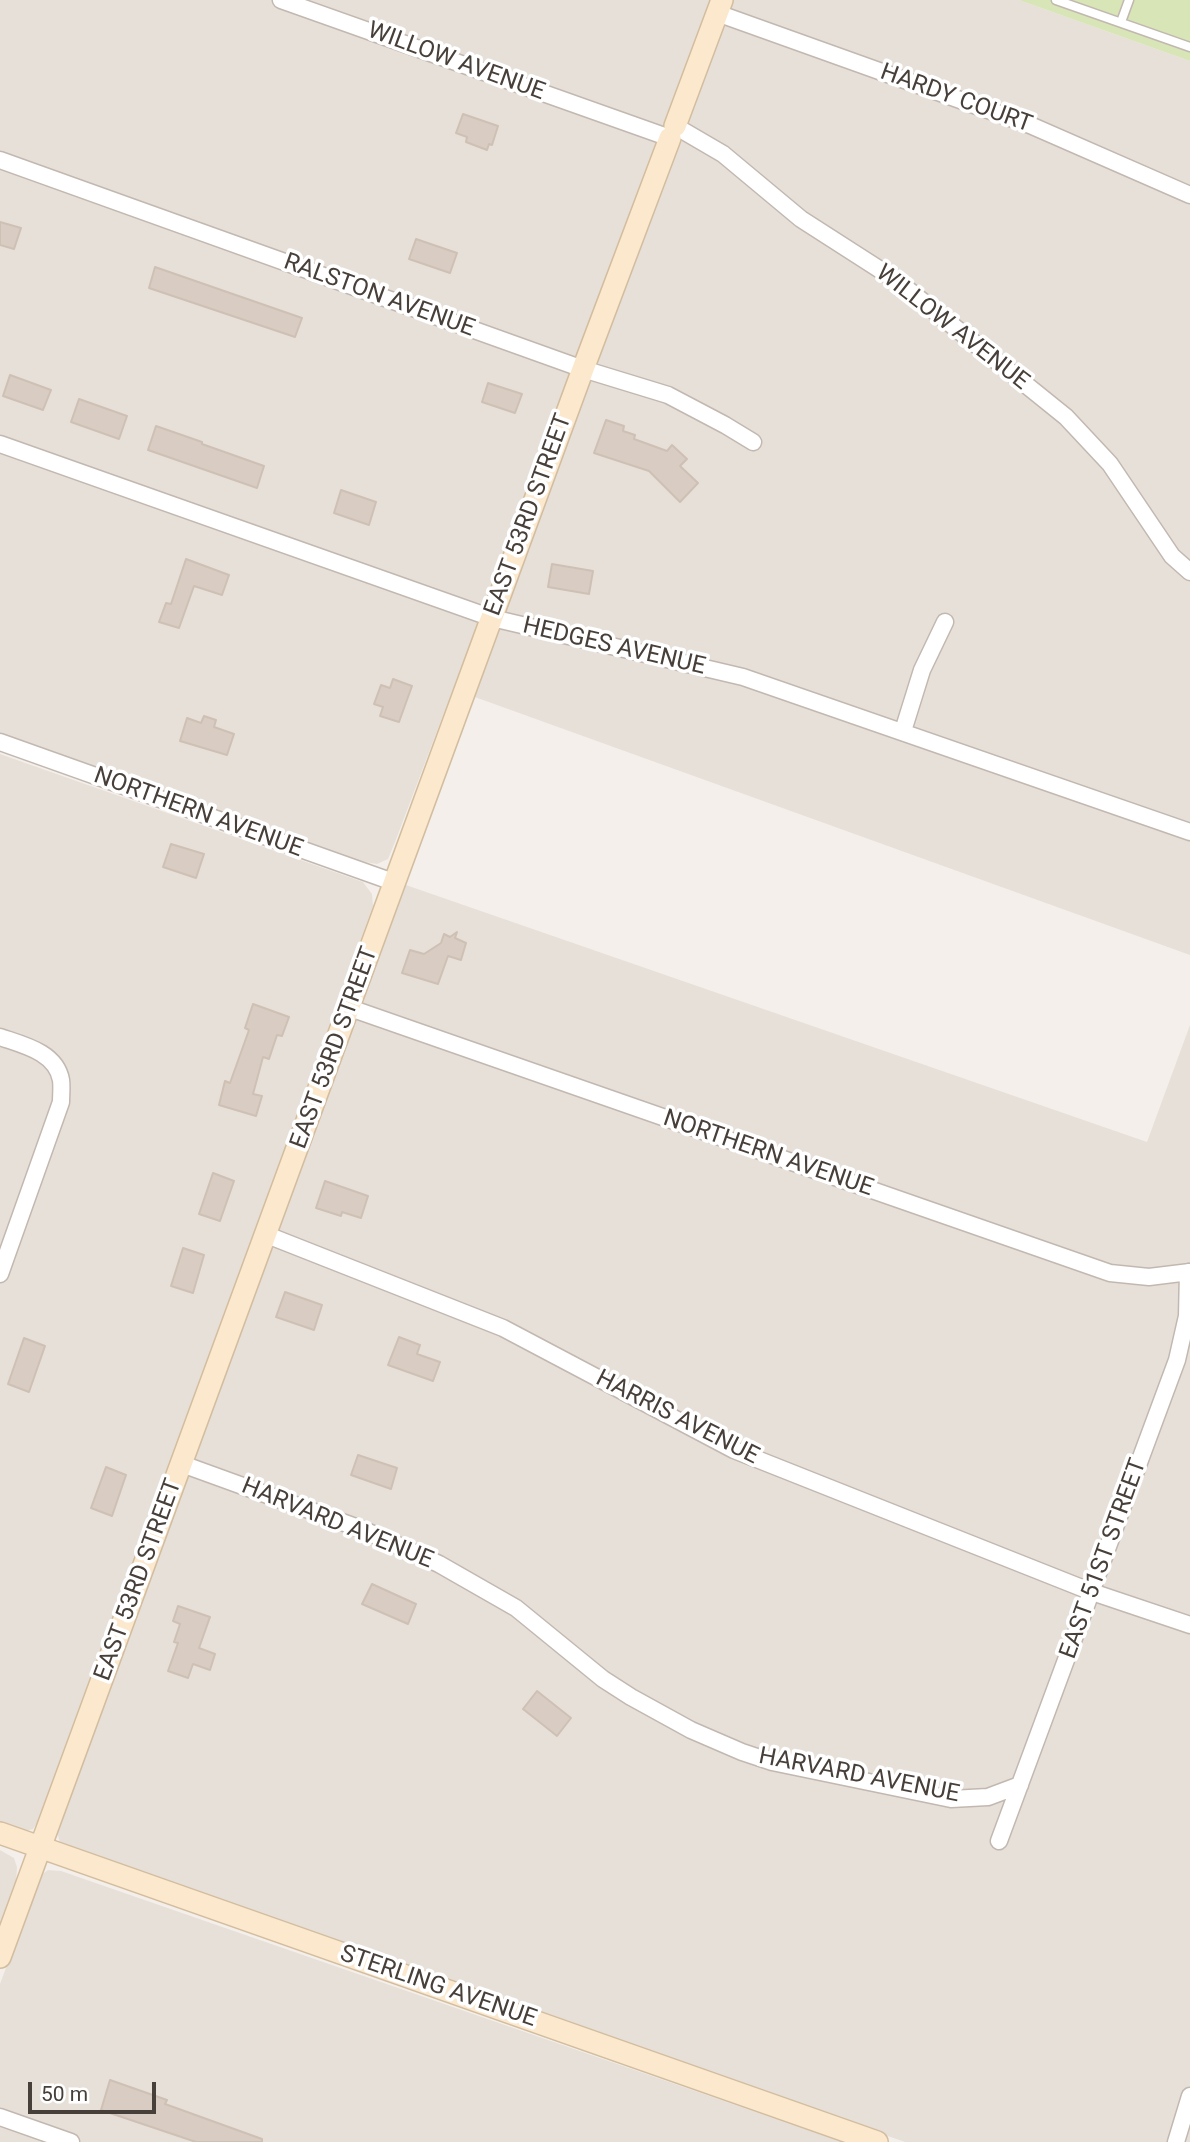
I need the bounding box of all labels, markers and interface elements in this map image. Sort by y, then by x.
street label: WILLOW AVENUE [363,17,549,107]
street label: HARDY COURT [876,58,1036,140]
street label: RALSTON AVENUE [280,248,478,344]
street label: WILLOW AVENUE [870,259,1034,397]
street label: EAST 53RD STREET [479,410,579,620]
street label: HEDGES AVENUE [520,612,708,682]
street label: NORTHERN AVENUE [90,762,306,864]
street label: EAST 53RD STREET [285,943,385,1153]
street label: NORTHERN AVENUE [659,1105,877,1203]
street label: HARRIS AVENUE [591,1364,763,1472]
street label: EAST 51ST STREET [1054,1455,1154,1663]
street label: HARVARD AVENUE [237,1472,437,1576]
street label: EAST 53RD STREET [89,1475,189,1685]
street label: HARVARD AVENUE [756,1742,962,1810]
street label: STERLING AVENUE [336,1940,540,2034]
scale bar [32,2068,159,2112]
text: 50 m [41,2082,88,2106]

